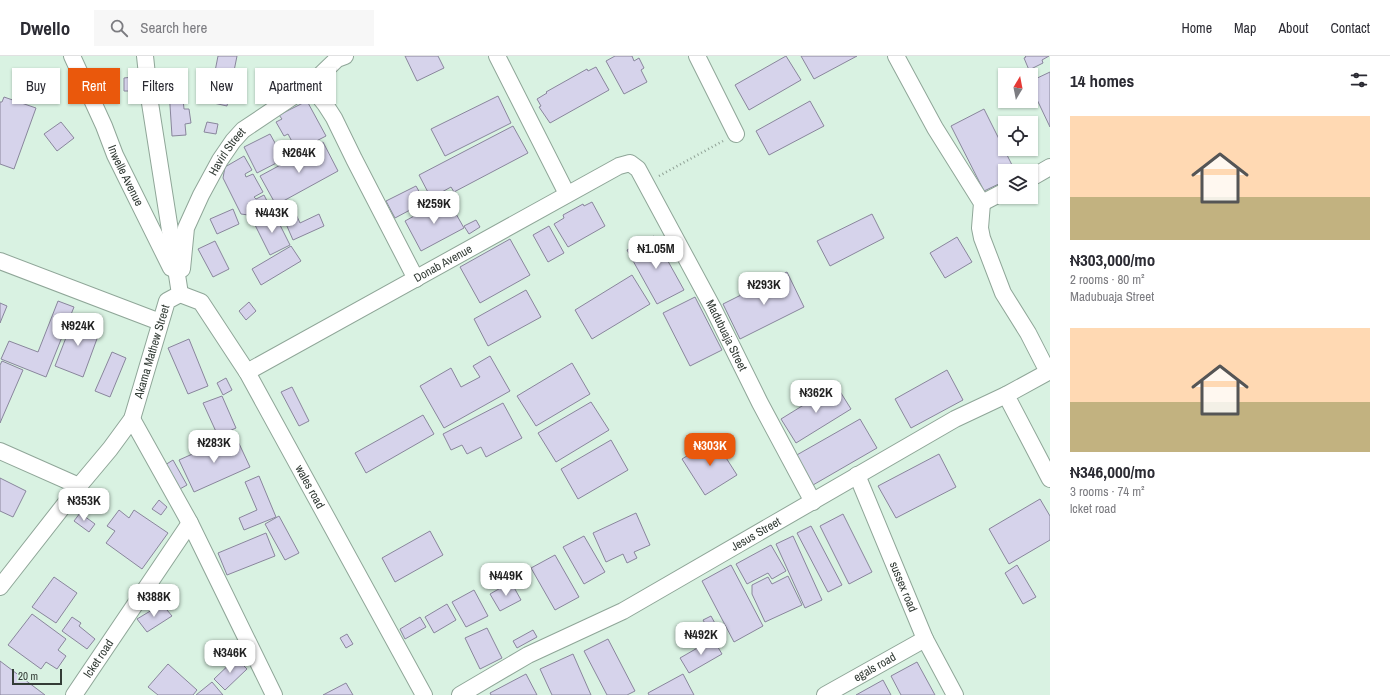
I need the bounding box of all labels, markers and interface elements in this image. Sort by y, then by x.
search box [94,10,374,46]
text: Dwello [20,15,70,41]
icon: search [108,17,130,39]
text: Search here [140,17,207,38]
text: Home [1181,19,1212,37]
text: Map [1234,19,1256,37]
text: About [1278,19,1308,37]
text: Contact [1330,19,1370,37]
chip: Buy [12,68,60,104]
chip: Rent [68,68,120,104]
chip: Filters [128,68,188,104]
chip: New [196,68,247,104]
chip: Apartment [255,68,336,104]
north arrow [998,68,1038,108]
map controls [998,68,1038,204]
text: 14 homes [1070,69,1134,92]
icon: filters [1348,69,1370,91]
button: locate [998,116,1038,156]
street label: Havirl Street [205,124,249,178]
pin: ₦264K [271,140,327,174]
icon: home [1184,142,1256,214]
street label: Inwelle Avenue [104,143,147,209]
text: ₦264K [282,144,316,161]
button: layers [998,164,1038,204]
pin: ₦259K [406,191,462,225]
text: ₦259K [417,195,451,212]
pin: ₦443K [244,200,300,234]
text: ₦443K [255,204,289,221]
pin: ₦1.05M [623,236,689,270]
text: ₦1.05M [637,240,675,257]
street label: Donab Avenue [411,241,475,286]
text: ₦303,000/mo [1070,248,1155,271]
text: 2 rooms · 80 m² [1070,271,1145,288]
pin: ₦293K [736,272,792,306]
text: ₦293K [747,276,781,293]
text: Madubuaja Street [1070,288,1154,305]
street label: Madubuaja Street [702,297,751,374]
street label: Akama Mathew Street [130,303,174,401]
pin: ₦924K [50,313,106,347]
text: ₦924K [61,317,95,334]
icon: home [1184,354,1256,426]
pin: ₦362K [788,380,844,414]
text: ₦362K [799,384,833,401]
pin: ₦283K [186,430,242,464]
pin: ₦303K [682,433,738,467]
text: ₦283K [197,434,231,451]
text: ₦303K [693,437,727,454]
text: ₦346,000/mo [1070,460,1155,483]
street label: wales road [291,462,328,511]
text: 3 rooms · 74 m² [1070,483,1145,500]
pin: ₦353K [56,488,112,522]
text: ₦353K [67,492,101,509]
text: lcket road [1070,500,1116,517]
street label: Jesus Street [728,513,784,555]
street label: sussex road [886,559,921,614]
pin: ₦449K [478,563,534,597]
text: ₦449K [489,567,523,584]
pin: ₦388K [126,584,182,618]
text: ₦388K [137,588,171,605]
pin: ₦492K [673,622,729,656]
text: ₦492K [684,626,718,643]
street label: lcket road [80,636,117,681]
pin: ₦346K [202,640,258,674]
text: ₦346K [213,644,247,661]
street label: egals road [851,649,899,685]
scale bar [12,667,62,686]
text: 20 m [18,669,38,683]

